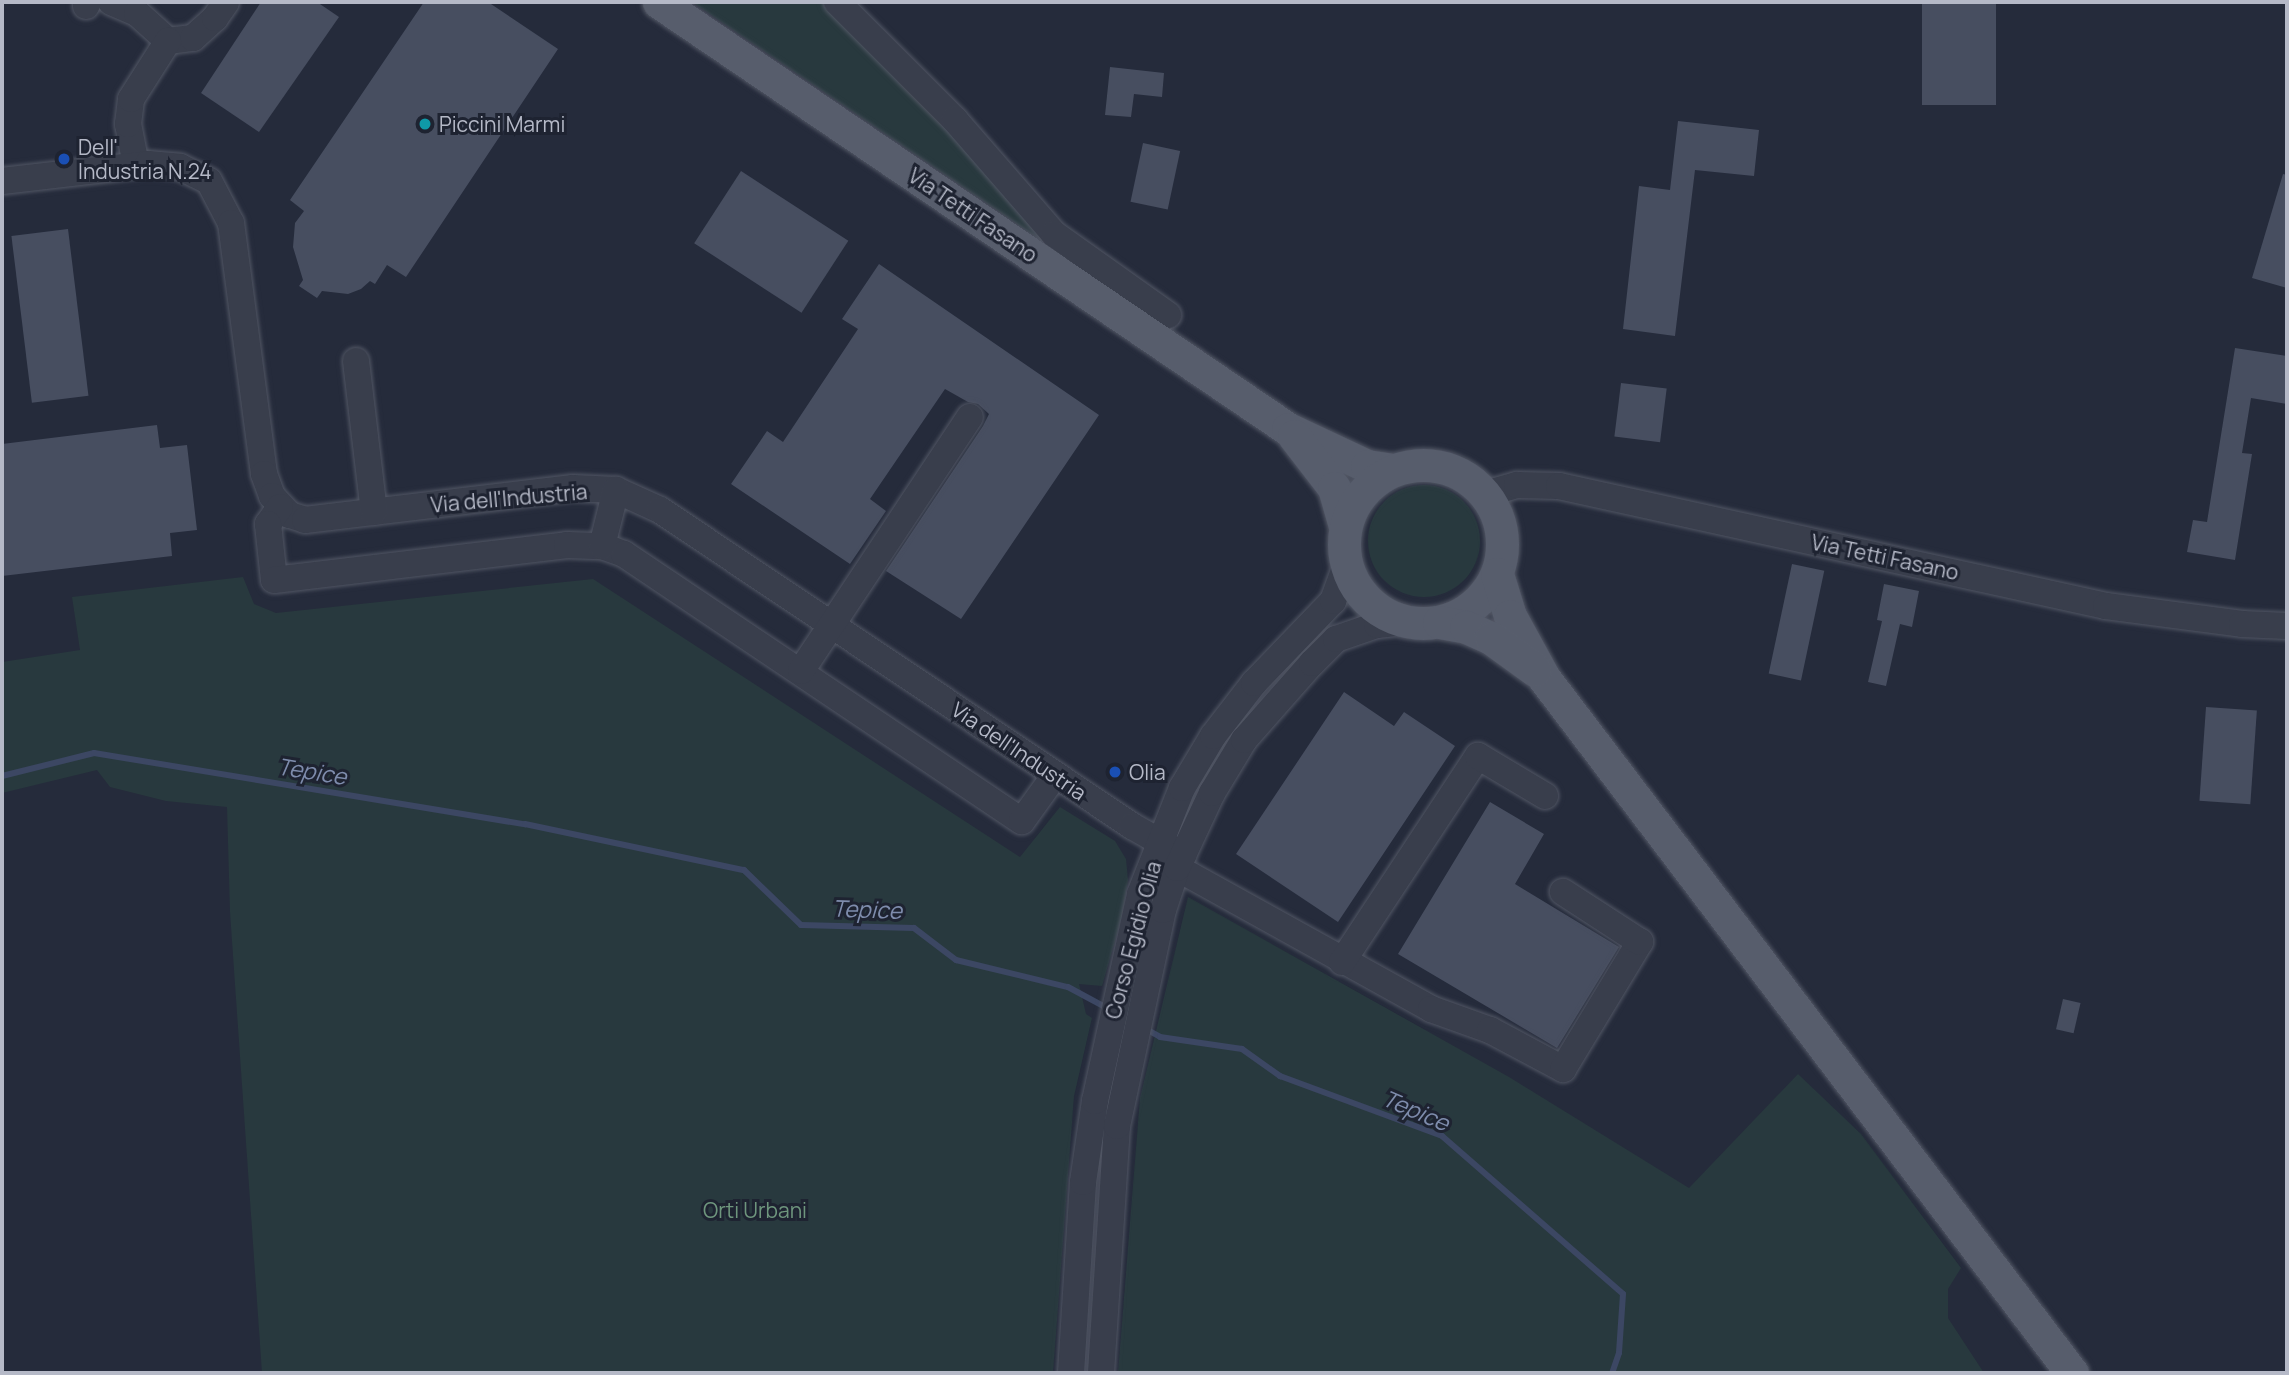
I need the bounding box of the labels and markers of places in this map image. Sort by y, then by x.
place label: Piccini Marmi [439,111,565,137]
marker: Piccini Marmi [417,116,433,132]
place label: Dell' Industria N.24 [78,134,212,184]
marker: Dell' Industria N.24 [56,151,72,167]
place label: Olia [1129,759,1166,785]
marker: Olia [1107,764,1123,780]

